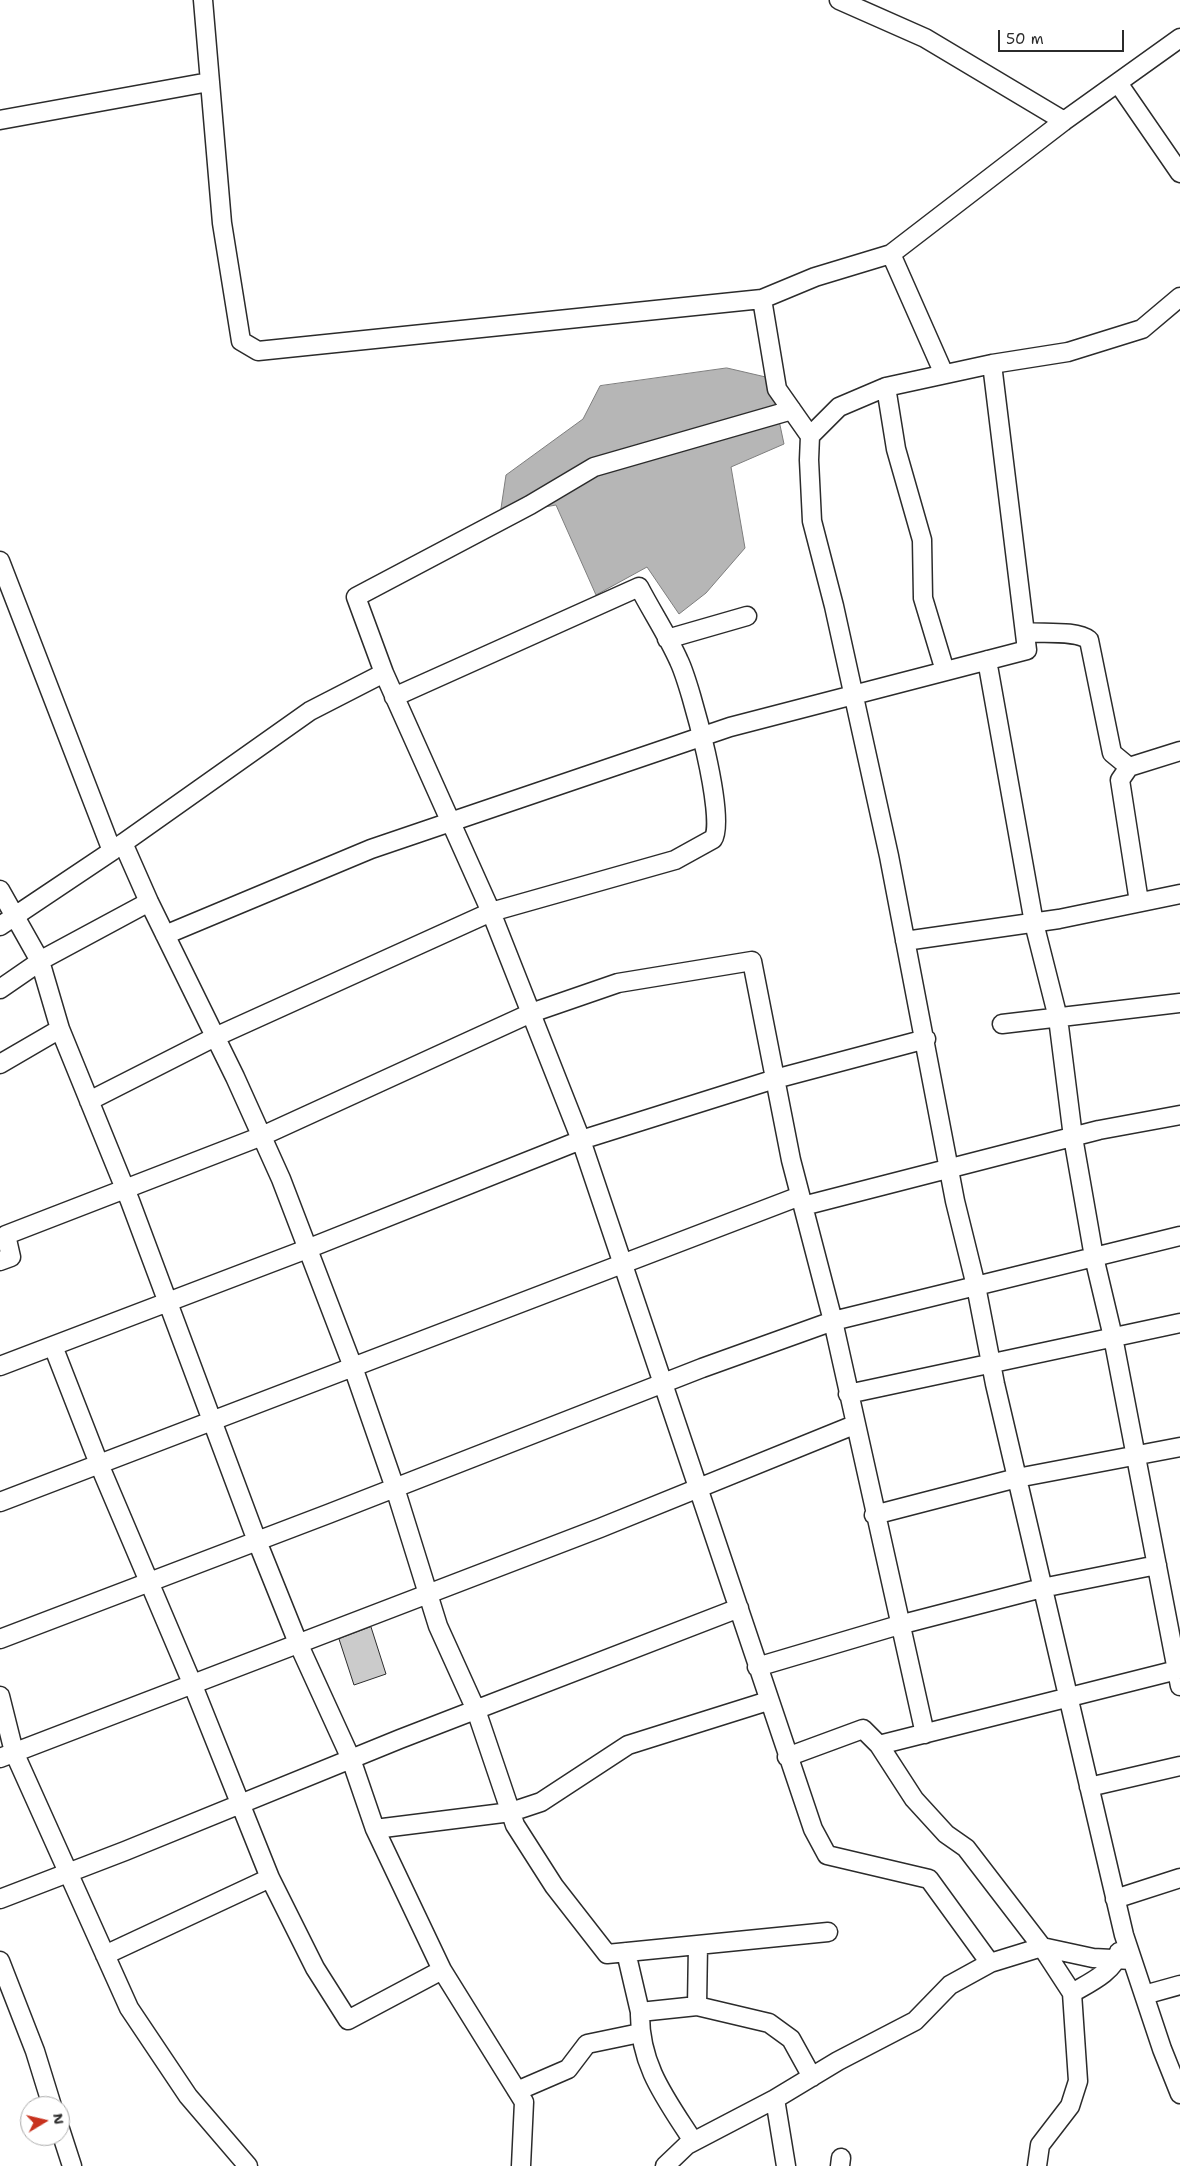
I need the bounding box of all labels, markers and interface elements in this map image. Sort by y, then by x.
scale bar [1000,20,1126,52]
text: 50 m [1006,29,1044,49]
north arrow [20,2096,70,2146]
text: N [49,2112,69,2126]

